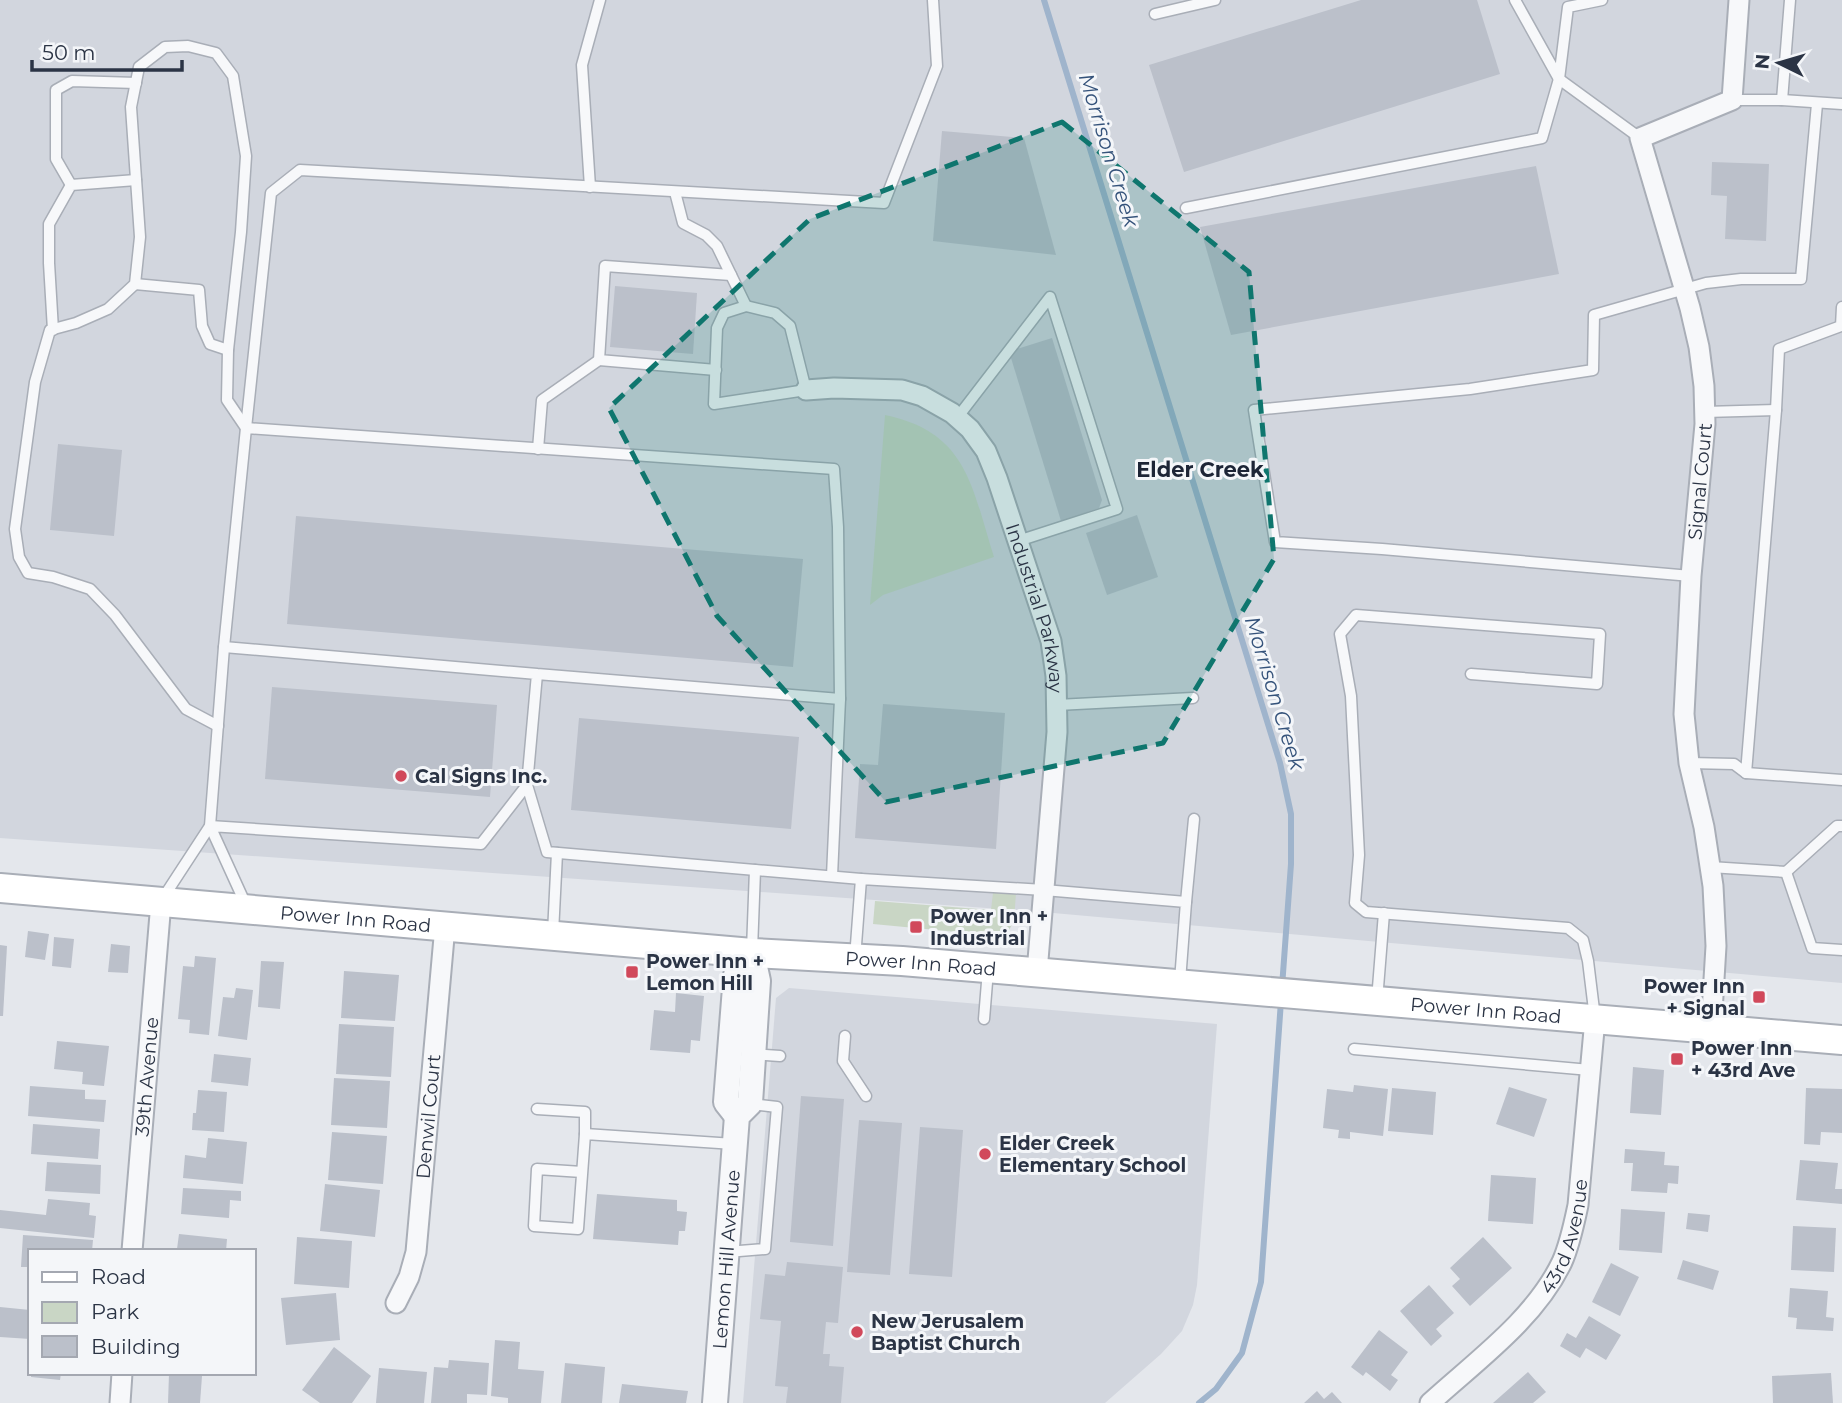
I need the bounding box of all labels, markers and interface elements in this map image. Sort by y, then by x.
scale bar [32,28,182,72]
north arrow [1744,28,1814,98]
text: 50 m [42,40,96,65]
text: N [1750,53,1775,70]
water label: Morrison Creek [1074,70,1145,231]
street label: Signal Court [1683,422,1717,541]
district label: Elder Creek [1136,457,1264,482]
street label: Industrial Parkway [1001,520,1068,694]
water label: Morrison Creek [1240,613,1311,774]
place label: Cal Signs Inc. [415,765,547,788]
marker: Cal Signs Inc. [393,768,409,784]
street label: Power Inn Road [279,901,432,937]
place label: Power Inn + Industrial [930,905,1048,950]
marker: Power Inn + Industrial [908,919,924,935]
street label: Power Inn Road [845,946,997,980]
place label: Power Inn + Lemon Hill [646,950,764,995]
marker: Power Inn + Lemon Hill [624,964,640,980]
place label: Power Inn + Signal [1644,975,1745,1020]
marker: Power Inn + Signal [1751,989,1767,1005]
street label: Power Inn Road [1409,992,1562,1028]
street label: 39th Avenue [130,1016,163,1137]
place label: Power Inn + 43rd Ave [1691,1037,1796,1082]
marker: Power Inn + 43rd Ave [1669,1051,1685,1067]
street label: Denwil Court [411,1053,445,1180]
place label: Elder Creek Elementary School [999,1132,1186,1177]
marker: Elder Creek Elementary School [977,1146,993,1162]
street label: Lemon Hill Avenue [708,1169,744,1350]
street label: 43rd Avenue [1535,1178,1592,1298]
legend [28,1249,256,1375]
text: Road [91,1264,146,1289]
text: Park [91,1299,139,1324]
place label: New Jerusalem Baptist Church [871,1310,1024,1355]
marker: New Jerusalem Baptist Church [849,1324,865,1340]
text: Building [91,1334,181,1359]

